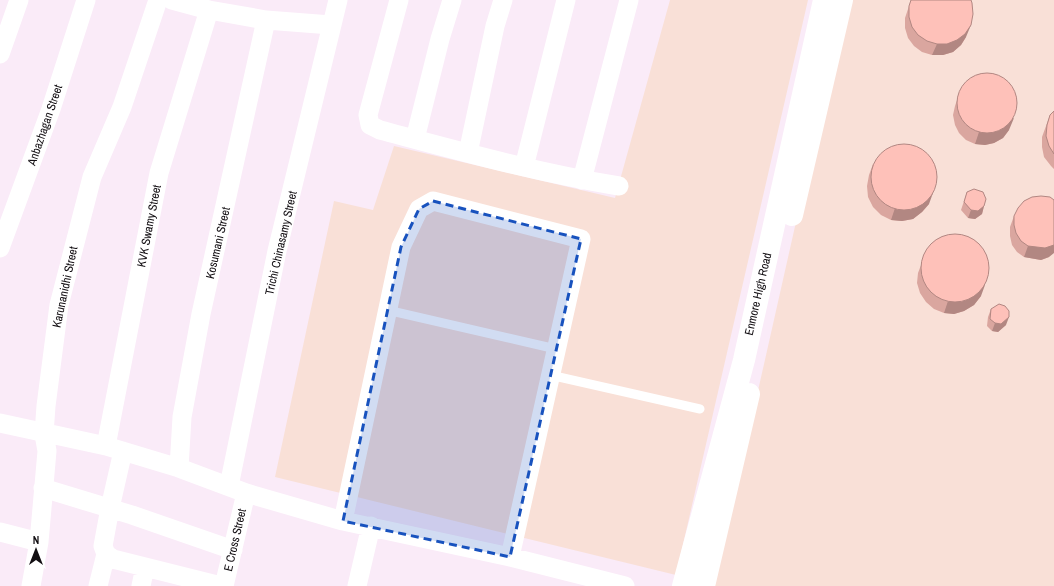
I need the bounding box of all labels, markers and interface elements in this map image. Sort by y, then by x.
street label: Anbazhagan Street [23,82,66,168]
street label: KVK Swamy Street [133,183,165,269]
street label: Trichi Chinasamy Street [261,189,301,297]
street label: Kosumani Street [202,205,234,281]
street label: Karunanidhi Street [49,245,81,329]
street label: Enmore High Road [741,251,775,337]
street label: E Cross Street [220,507,250,573]
north arrow [16,530,56,570]
text: N [33,533,39,547]

